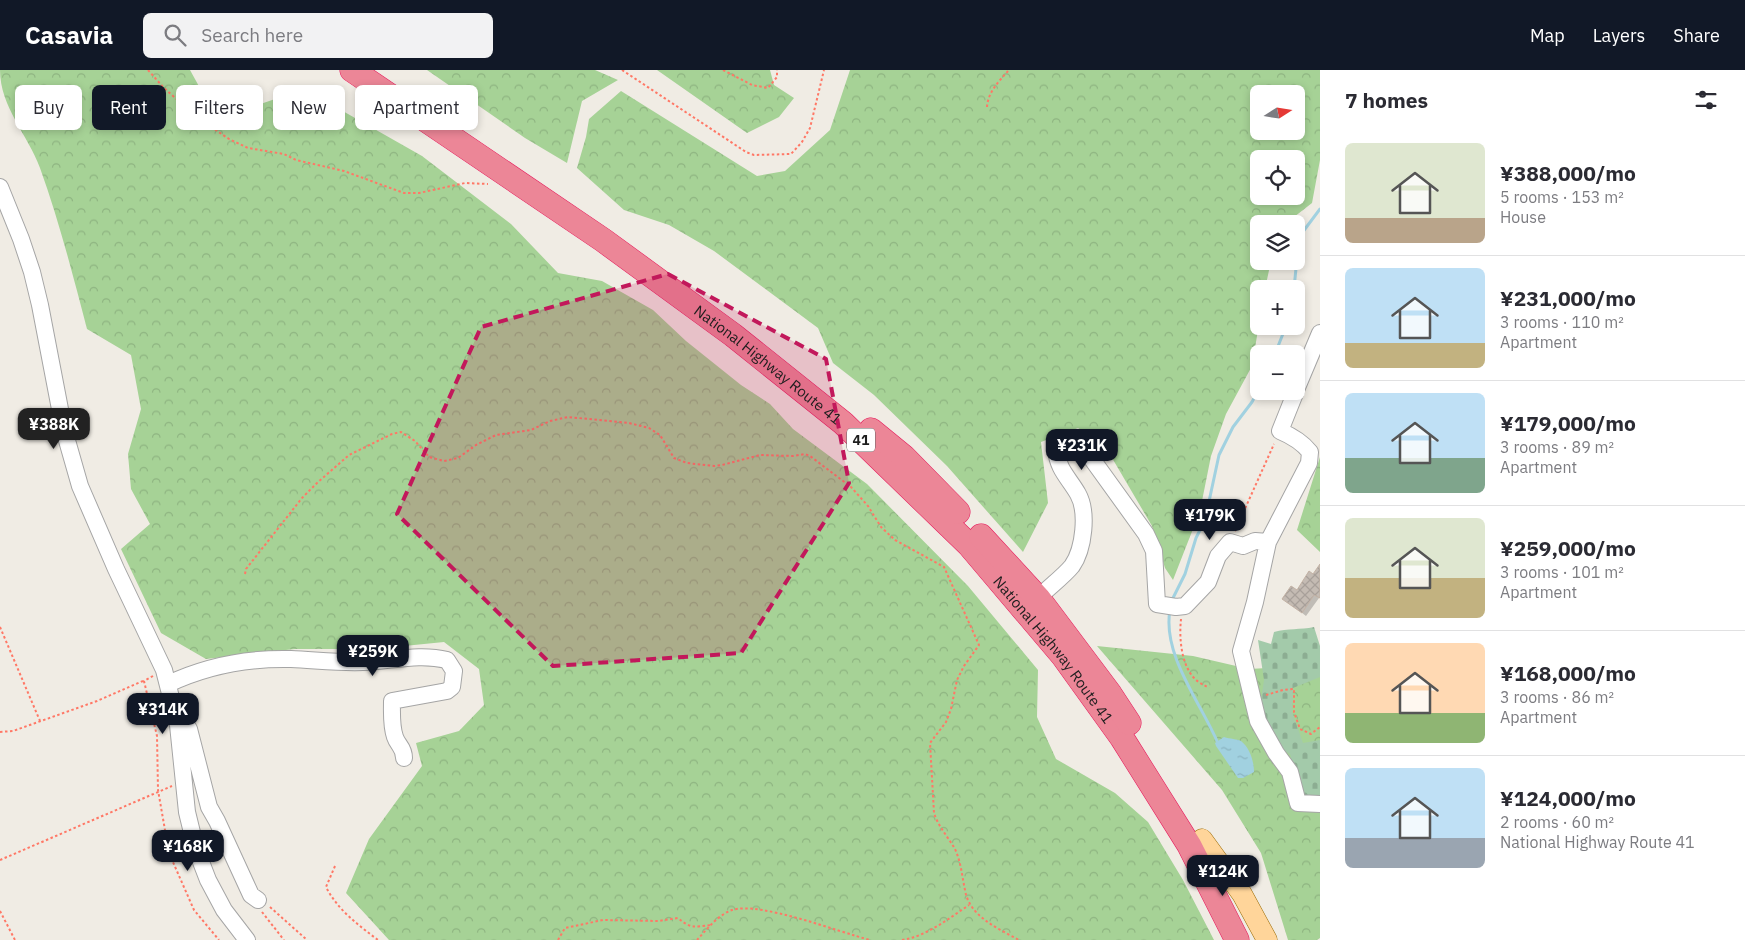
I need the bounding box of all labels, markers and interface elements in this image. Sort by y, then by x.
search box [143,13,493,58]
text: Casavia [25,19,113,51]
icon: search [161,21,189,49]
text: Search here [201,23,303,47]
text: Map [1530,24,1565,47]
text: Layers [1593,24,1645,47]
text: Share [1673,24,1720,47]
chip: Buy [15,85,82,130]
chip: Rent [92,85,166,130]
chip: Filters [176,85,263,130]
chip: New [273,85,345,130]
chip: Apartment [355,85,478,130]
north arrow [1250,85,1305,140]
map controls [1250,85,1305,400]
text: 7 homes [1345,86,1428,114]
icon: filters [1692,86,1720,114]
button: locate [1250,150,1305,205]
text: ¥388,000/mo [1500,159,1636,187]
icon: home [1385,163,1445,223]
text: 5 rooms · 153 m² [1500,187,1624,207]
text: House [1500,207,1546,227]
button: layers [1250,215,1305,270]
button: + [1250,280,1305,335]
text: ¥231,000/mo [1500,284,1636,312]
icon: home [1385,288,1445,348]
street label: National Highway Route 41 [691,300,846,428]
text: 3 rooms · 110 m² [1500,312,1624,332]
text: Apartment [1500,332,1577,352]
button: − [1250,345,1305,400]
pin: ¥388K [19,408,89,450]
text: ¥179,000/mo [1500,409,1636,437]
icon: home [1385,413,1445,473]
text: ¥388K [29,414,79,434]
road number: 41 [847,428,875,452]
pin: ¥231K [1047,428,1117,471]
text: ¥231K [1057,435,1107,455]
text: 3 rooms · 89 m² [1500,437,1614,457]
text: Apartment [1500,457,1577,477]
pin: ¥179K [1175,498,1245,541]
text: ¥179K [1185,505,1235,525]
text: ¥259,000/mo [1500,534,1636,562]
icon: home [1385,538,1445,598]
text: 3 rooms · 101 m² [1500,562,1624,582]
street label: National Highway Route 41 [990,572,1118,727]
text: Apartment [1500,582,1577,602]
pin: ¥259K [338,634,408,677]
text: ¥259K [348,641,398,661]
text: ¥168,000/mo [1500,659,1636,687]
icon: home [1385,663,1445,723]
text: 3 rooms · 86 m² [1500,687,1614,707]
pin: ¥314K [128,692,198,735]
text: ¥314K [138,699,188,719]
text: Apartment [1500,707,1577,727]
text: ¥124,000/mo [1500,784,1636,812]
icon: home [1385,788,1445,848]
text: 2 rooms · 60 m² [1500,812,1614,832]
pin: ¥168K [153,830,223,872]
text: National Highway Route 41 [1500,832,1695,852]
text: ¥168K [163,836,213,856]
pin: ¥124K [1188,854,1258,897]
text: ¥124K [1198,861,1248,881]

